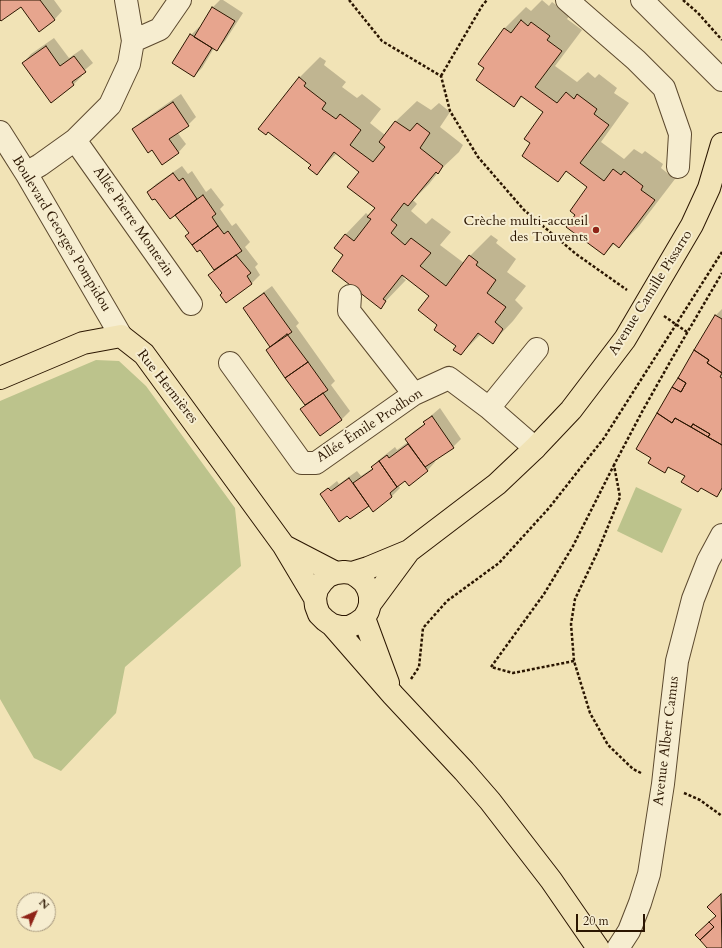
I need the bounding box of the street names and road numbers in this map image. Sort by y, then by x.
street label: Boulevard Georges Pompidou [8,153,114,315]
street label: Allée Pierre Montezin [89,164,177,280]
street label: Avenue Camille Pissarro [606,227,696,359]
street label: Rue Hermières [133,347,201,427]
street label: Allée Émile Prodhon [314,385,426,467]
street label: Avenue Albert Camus [651,675,683,807]

